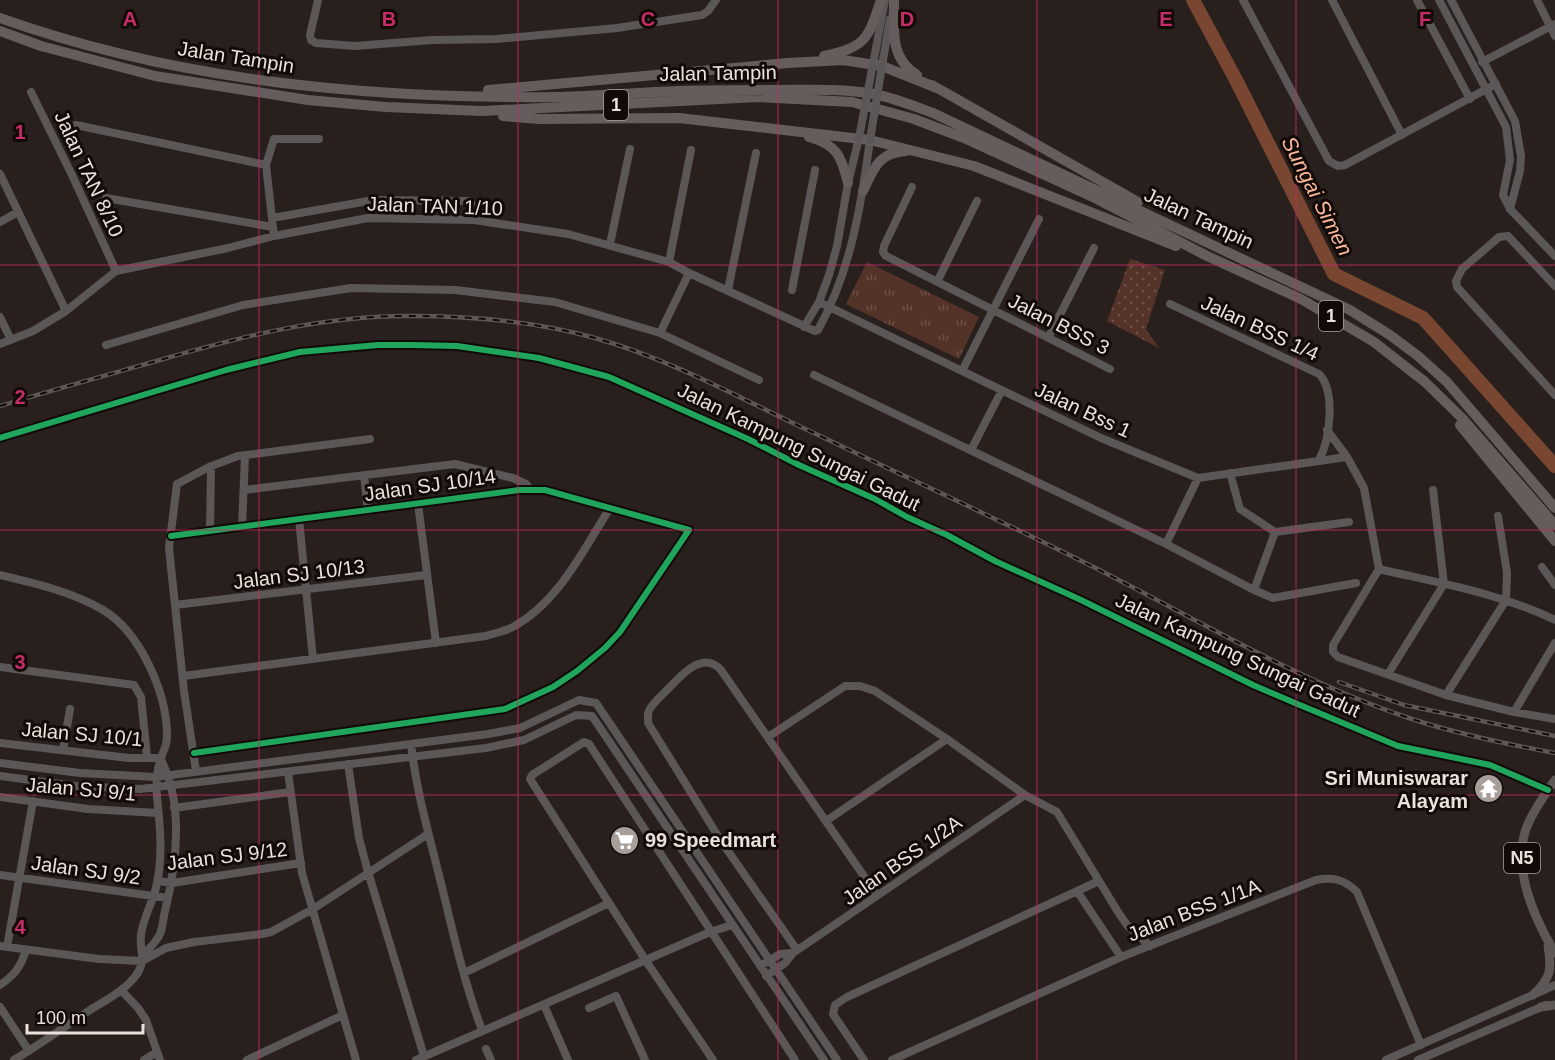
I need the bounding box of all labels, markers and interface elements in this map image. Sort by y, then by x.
text: A [123,8,137,30]
text: B [382,8,396,30]
text: C [641,8,655,30]
text: D [900,8,914,30]
text: E [1159,8,1173,30]
text: F [1419,8,1431,30]
street label: Jalan Tampin [176,37,296,77]
street label: Jalan Tampin [659,61,777,85]
road number: 1 [604,90,628,120]
street label: Jalan TAN 8/10 [50,108,128,240]
text: 1 [14,121,26,143]
water label: Sungai Simen [1278,132,1357,259]
street label: Jalan Tampin [1141,183,1257,253]
street label: Jalan TAN 1/10 [367,193,503,219]
street label: Jalan BSS 3 [1005,289,1113,359]
street label: Jalan BSS 1/4 [1198,291,1322,365]
road number: 1 [1319,301,1343,331]
street label: Jalan Bss 1 [1031,378,1135,442]
street label: Jalan Kampung Sungai Gadut [674,379,924,516]
text: 2 [14,386,26,408]
street label: Jalan SJ 10/14 [363,465,497,505]
street label: Jalan SJ 10/13 [232,555,366,593]
street label: Jalan Kampung Sungai Gadut [1112,589,1364,722]
text: 3 [14,651,26,673]
street label: Jalan SJ 10/1 [21,718,143,750]
place label: Sri Muniswarar Alayam [1325,767,1468,812]
street label: Jalan SJ 9/1 [25,773,137,805]
temple icon: Sri Muniswarar Alayam [1473,773,1505,805]
street label: Jalan BSS 1/2A [838,810,966,909]
supermarket icon: 99 Speedmart [608,824,640,856]
place label: 99 Speedmart [645,829,777,851]
street label: Jalan SJ 9/12 [166,838,288,874]
road number: N5 [1504,843,1540,873]
street label: Jalan SJ 9/2 [30,851,142,889]
street label: Jalan BSS 1/1A [1125,874,1264,945]
text: 4 [14,916,26,938]
scale bar [27,997,142,1035]
text: 100 m [36,1008,86,1028]

